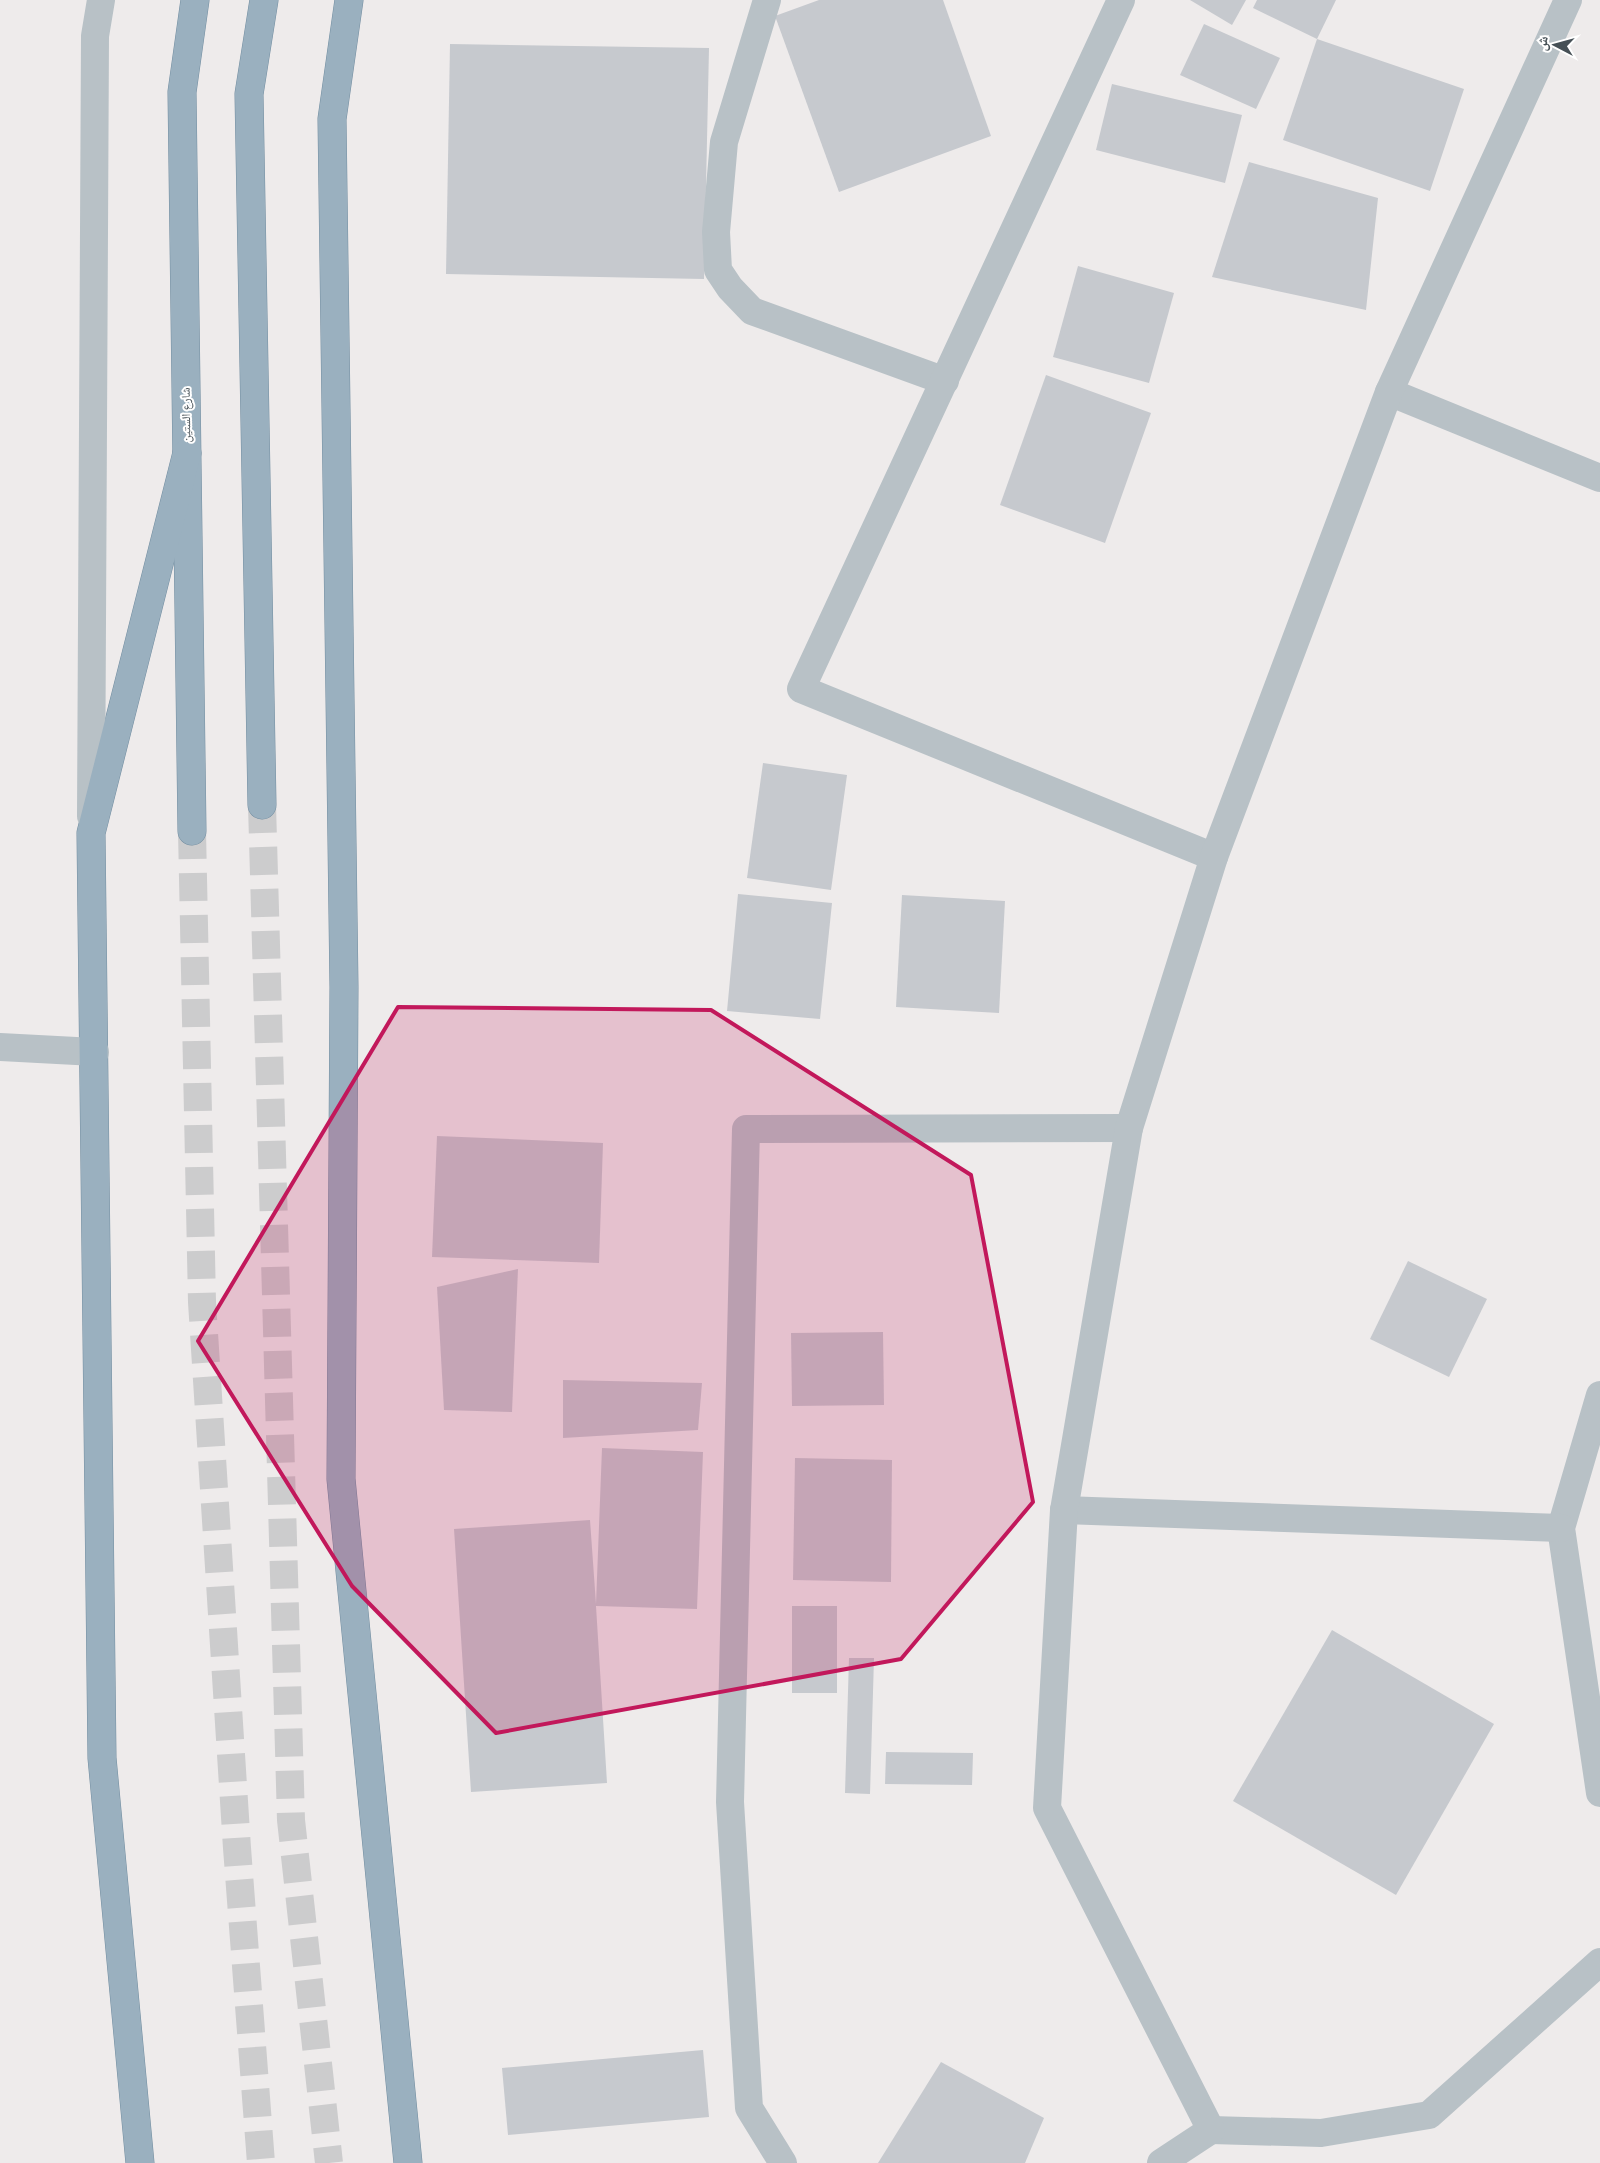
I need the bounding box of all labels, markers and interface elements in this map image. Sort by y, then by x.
north arrow [1530,20,1580,70]
text: ش [1532,35,1552,52]
street label: شارع الستين [178,387,194,443]

